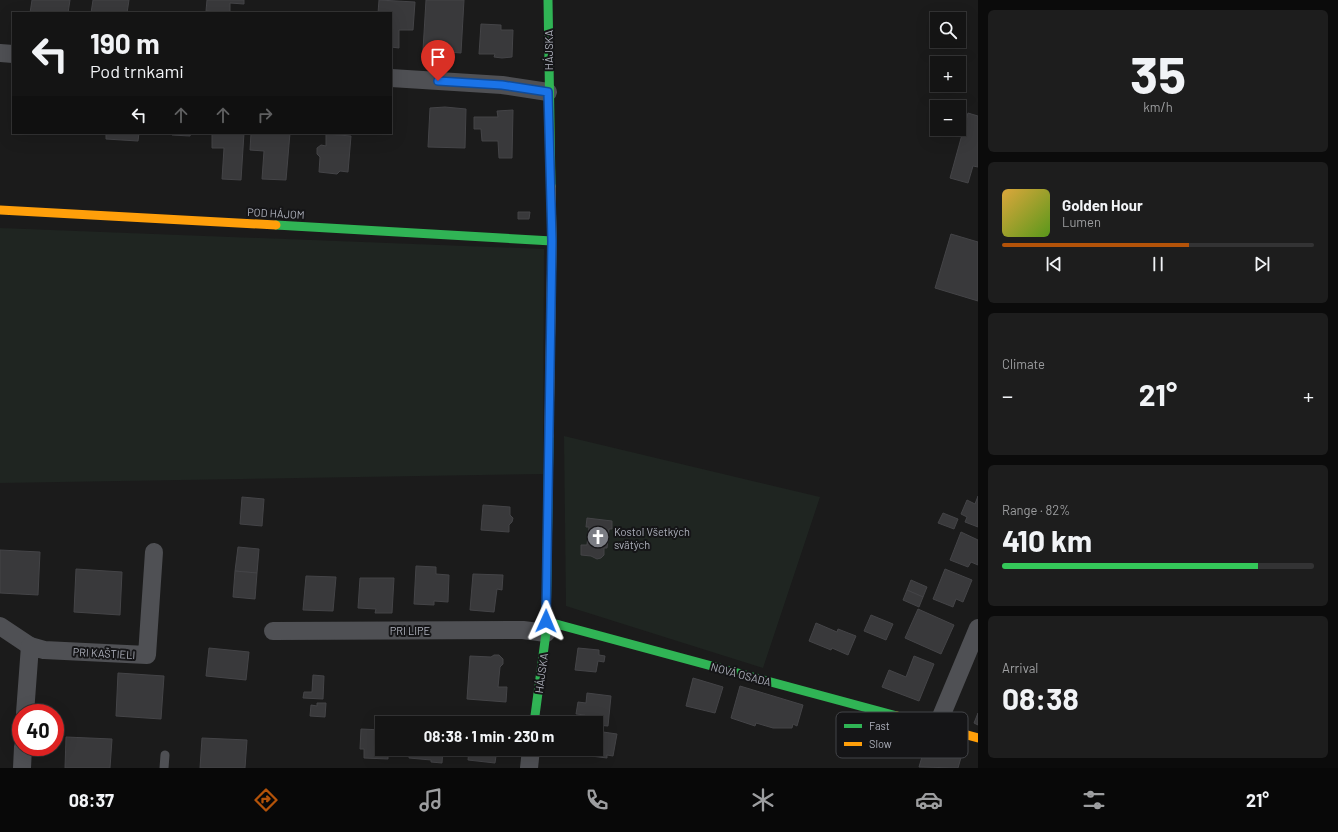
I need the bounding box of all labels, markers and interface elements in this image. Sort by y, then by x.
map controls [930,12,966,136]
button: search [930,12,966,48]
text: 190 m [90,26,160,60]
icon: left [24,28,76,80]
street label: HÁJSKA [542,29,555,70]
pin [421,40,455,81]
text: 35 [1130,42,1186,104]
icon: arrive [427,46,449,68]
button: + [930,56,966,92]
text: Pod trnkami [90,60,184,82]
text: km/h [1143,99,1173,115]
button: − [930,100,966,136]
icon: left [128,104,150,126]
icon: ahead [170,104,192,126]
icon: ahead [212,104,234,126]
icon: right [254,104,276,126]
text: Golden Hour [1062,196,1143,214]
street label: POD HÁJOM [247,205,305,221]
text: Lumen [1062,214,1101,230]
icon: previous [1043,253,1065,275]
icon: pause [1147,253,1169,275]
icon: next [1251,253,1273,275]
text: Climate [1002,356,1045,372]
text: 21° [1139,376,1177,412]
text: − [1002,382,1013,408]
text: + [1303,382,1314,408]
text: Range · 82% [1002,502,1070,518]
text: 410 km [1002,522,1092,558]
church icon: Kostol Všetkých svätých [585,524,611,550]
place label: Kostol Všetkých svätých [614,525,690,551]
position arrow [525,600,567,642]
street label: PRI LIPE [390,624,431,637]
street label: PRI KAŠTIELI [72,645,136,661]
street label: HÁJSKA [532,652,550,694]
street label: NOVÁ OSADA [710,660,773,688]
text: Arrival [1002,660,1038,676]
text: 08:38 [1002,680,1079,716]
speed limit sign: 40 [12,704,64,756]
legend [836,712,968,758]
text: Fast [869,719,890,732]
text: 08:38 · 1 min · 230 m [424,727,554,745]
text: Slow [869,737,892,750]
icon: directions [252,786,280,814]
icon: music [417,786,445,814]
icon: phone [583,786,611,814]
icon: climate [749,786,777,814]
icon: car [915,786,943,814]
icon: filters [1080,786,1108,814]
text: 08:37 [69,789,114,811]
text: 21° [1246,789,1269,811]

